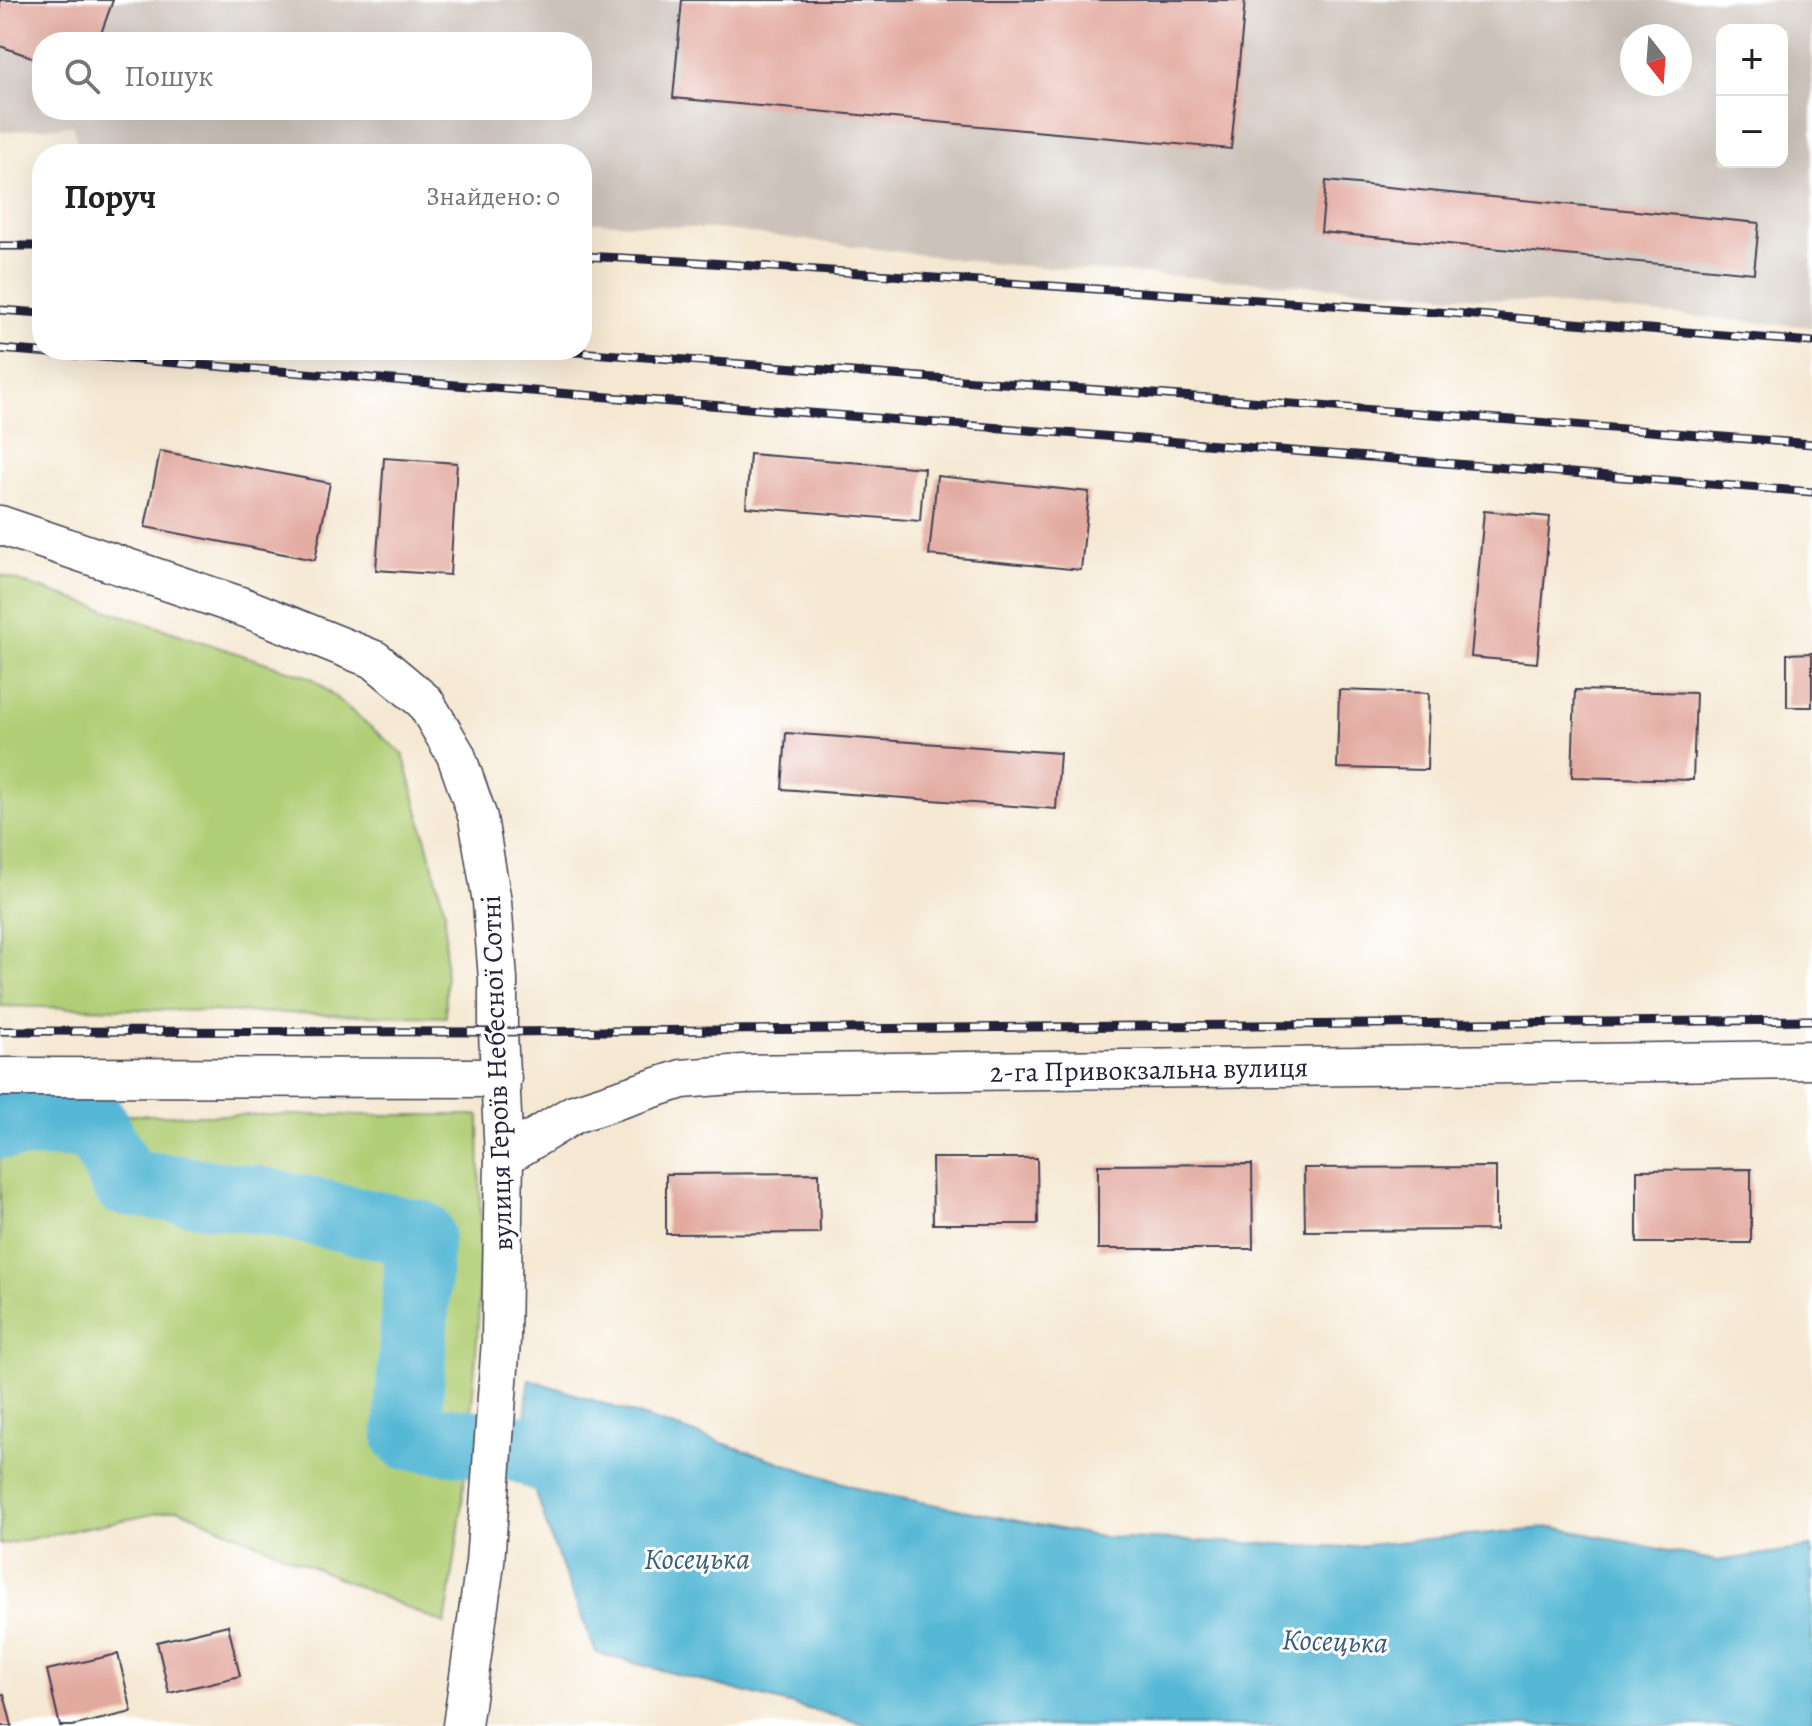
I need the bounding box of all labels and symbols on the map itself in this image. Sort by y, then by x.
north arrow [1620,24,1692,96]
street label: вулиця Героїв Небесної Сотні [472,895,522,1251]
street label: 2-га Привокзальна вулиця [990,1048,1308,1092]
water label: Косецька [644,1539,750,1579]
water label: Косецька [1281,1619,1389,1663]

